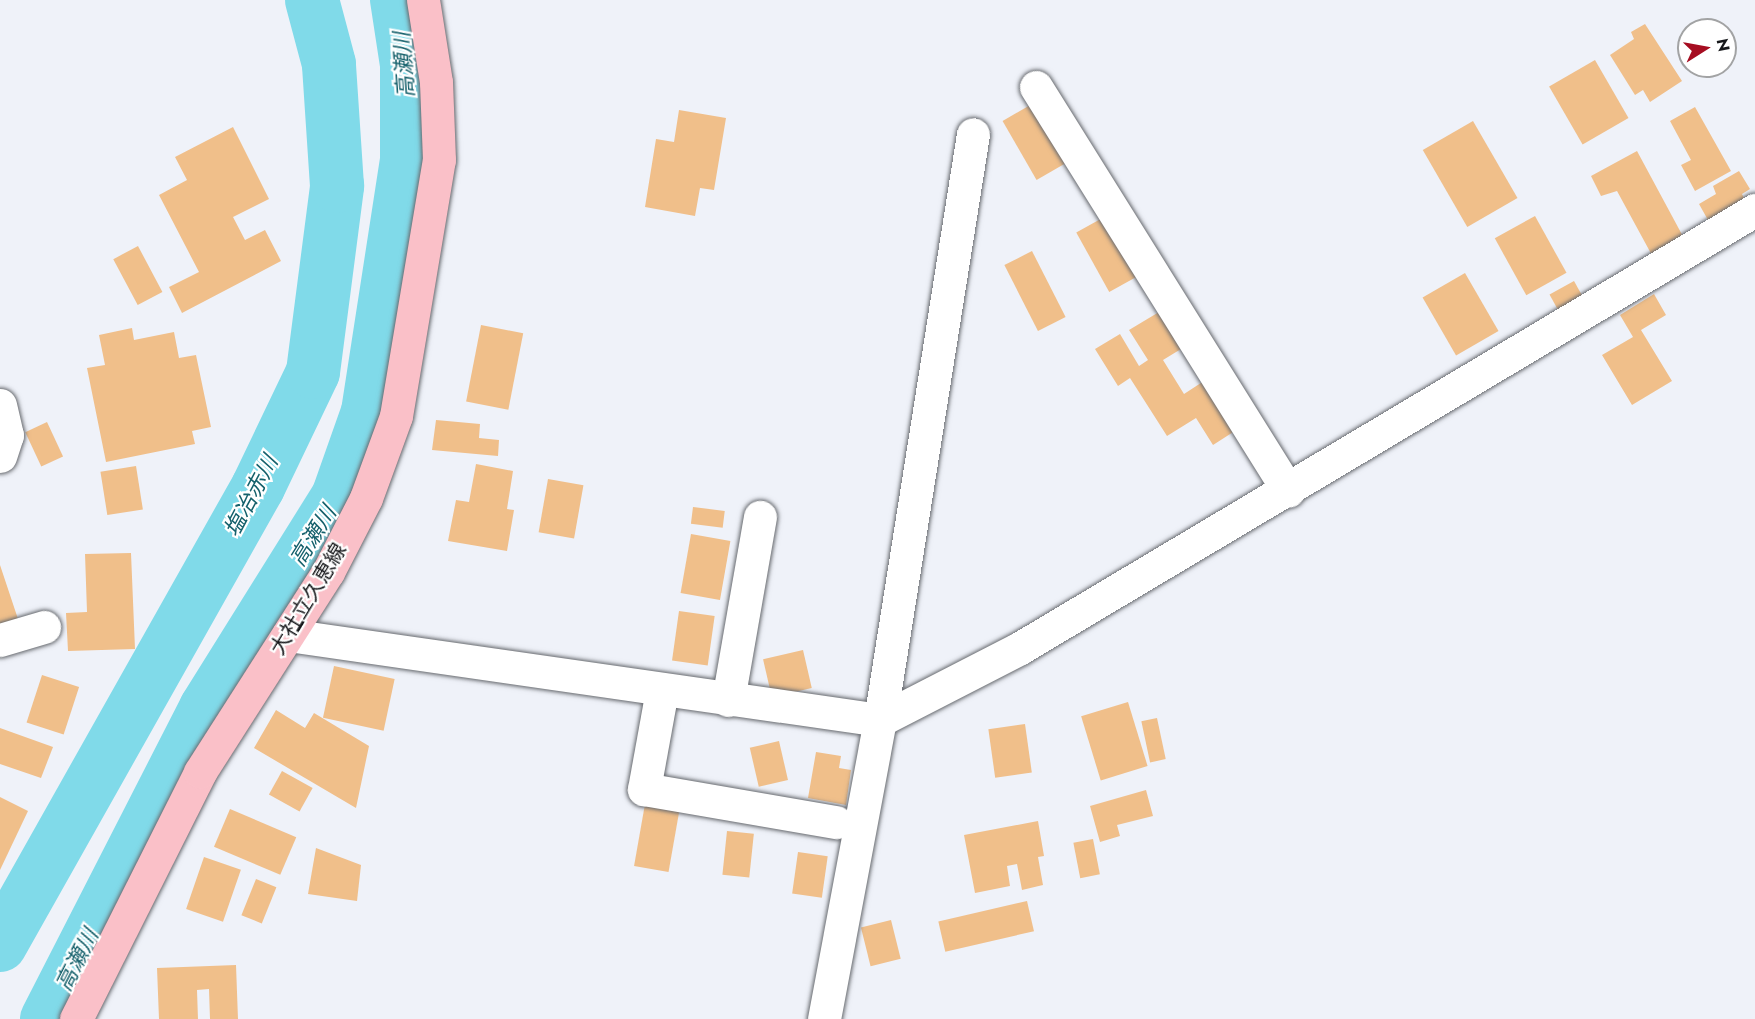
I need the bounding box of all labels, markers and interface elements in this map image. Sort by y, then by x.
north arrow [1677,18,1737,78]
water label: 高瀬川 [389,31,419,99]
text: N [1711,36,1736,53]
water label: 塩冶赤川 [219,451,283,541]
water label: 高瀬川 [284,501,342,571]
street label: 大社立久恵線 [265,539,351,659]
water label: 高瀬川 [50,925,104,995]

